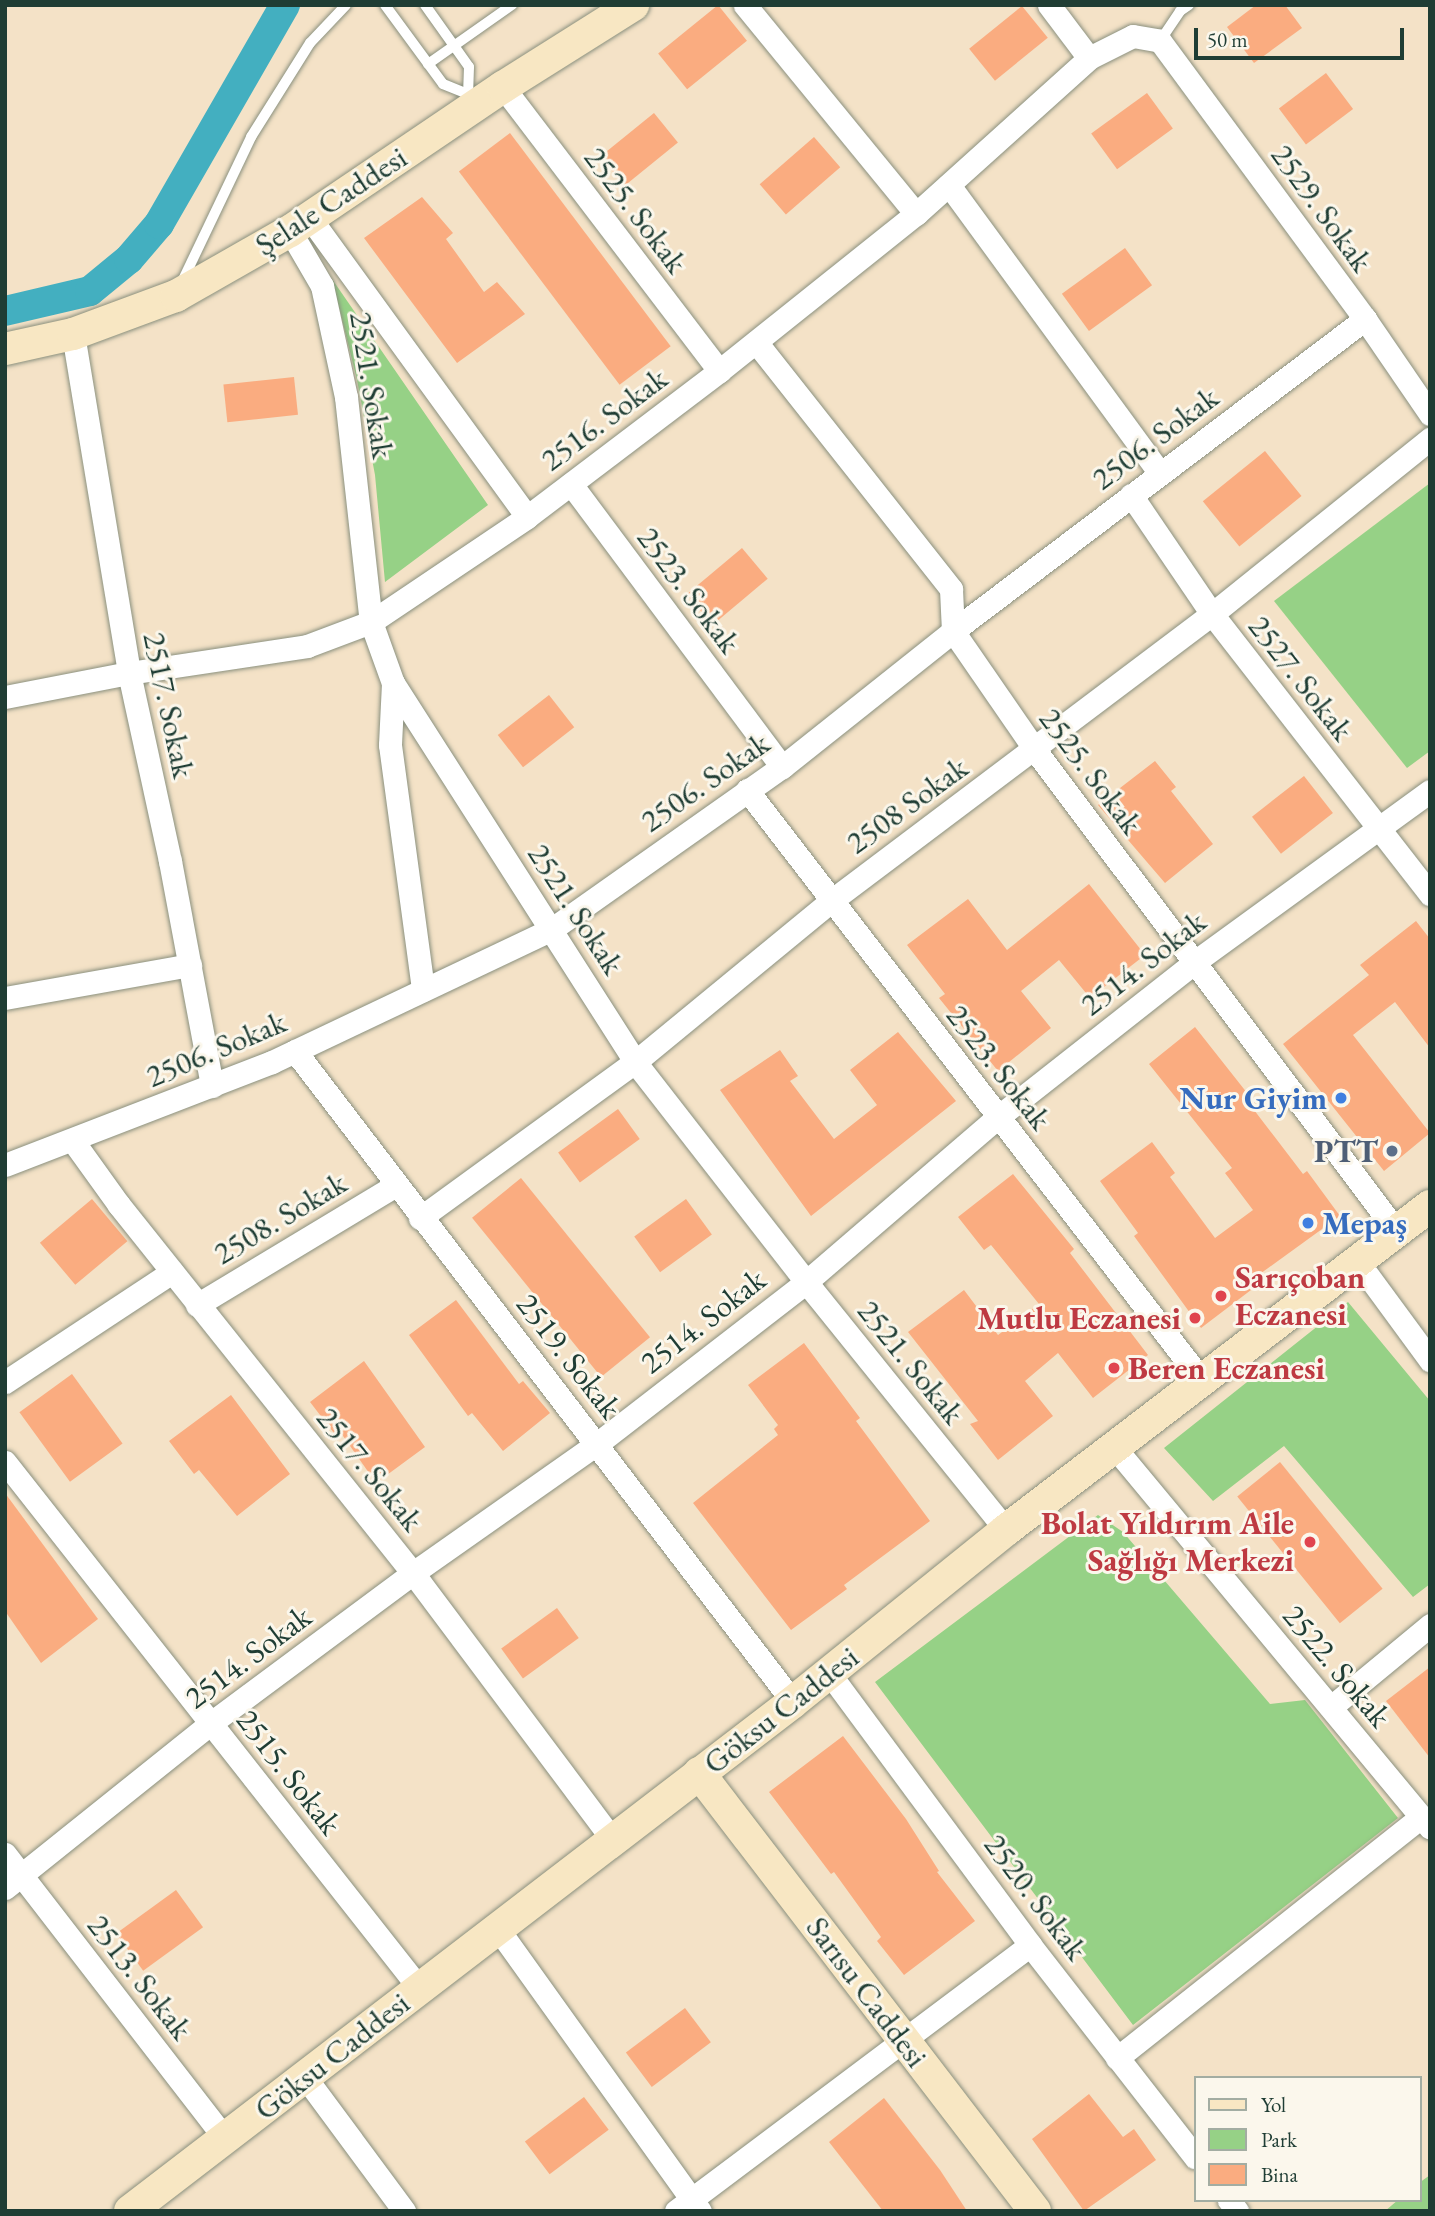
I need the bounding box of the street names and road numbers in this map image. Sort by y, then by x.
street label: 2529. Sokak [1263,137,1381,279]
street label: Şelale Caddesi [248,138,414,264]
street label: 2525. Sokak [576,139,696,281]
street label: 2521. Sokak [341,309,403,461]
street label: 2516. Sokak [533,359,675,479]
street label: 2506. Sokak [1084,378,1226,498]
street label: 2523. Sokak [629,519,749,661]
street label: 2527. Sokak [1240,608,1362,748]
street label: 2517. Sokak [135,629,203,781]
street label: 2525. Sokak [1031,700,1151,842]
street label: 2506. Sokak [633,724,777,840]
street label: 2508 Sokak [839,748,975,862]
street label: 2521. Sokak [520,836,632,982]
street label: 2514. Sokak [1073,902,1213,1024]
street label: 2523. Sokak [938,997,1060,1137]
street label: 2506. Sokak [140,1002,292,1096]
street label: 2508. Sokak [207,1163,353,1273]
street label: 2514. Sokak [633,1260,773,1382]
street label: 2519. Sokak [508,1286,630,1426]
street label: 2521. Sokak [849,1292,973,1432]
street label: 2517. Sokak [308,1399,432,1539]
street label: 2514. Sokak [177,1597,319,1717]
street label: 2522. Sokak [1275,1597,1399,1735]
street label: Göksu Caddesi [696,1638,866,1782]
street label: 2515. Sokak [228,1702,350,1842]
street label: 2520. Sokak [976,1826,1096,1968]
street label: 2513. Sokak [79,1907,201,2047]
street label: Sarısu Caddesi [798,1909,936,2075]
street label: Göksu Caddesi [247,1984,417,2128]

